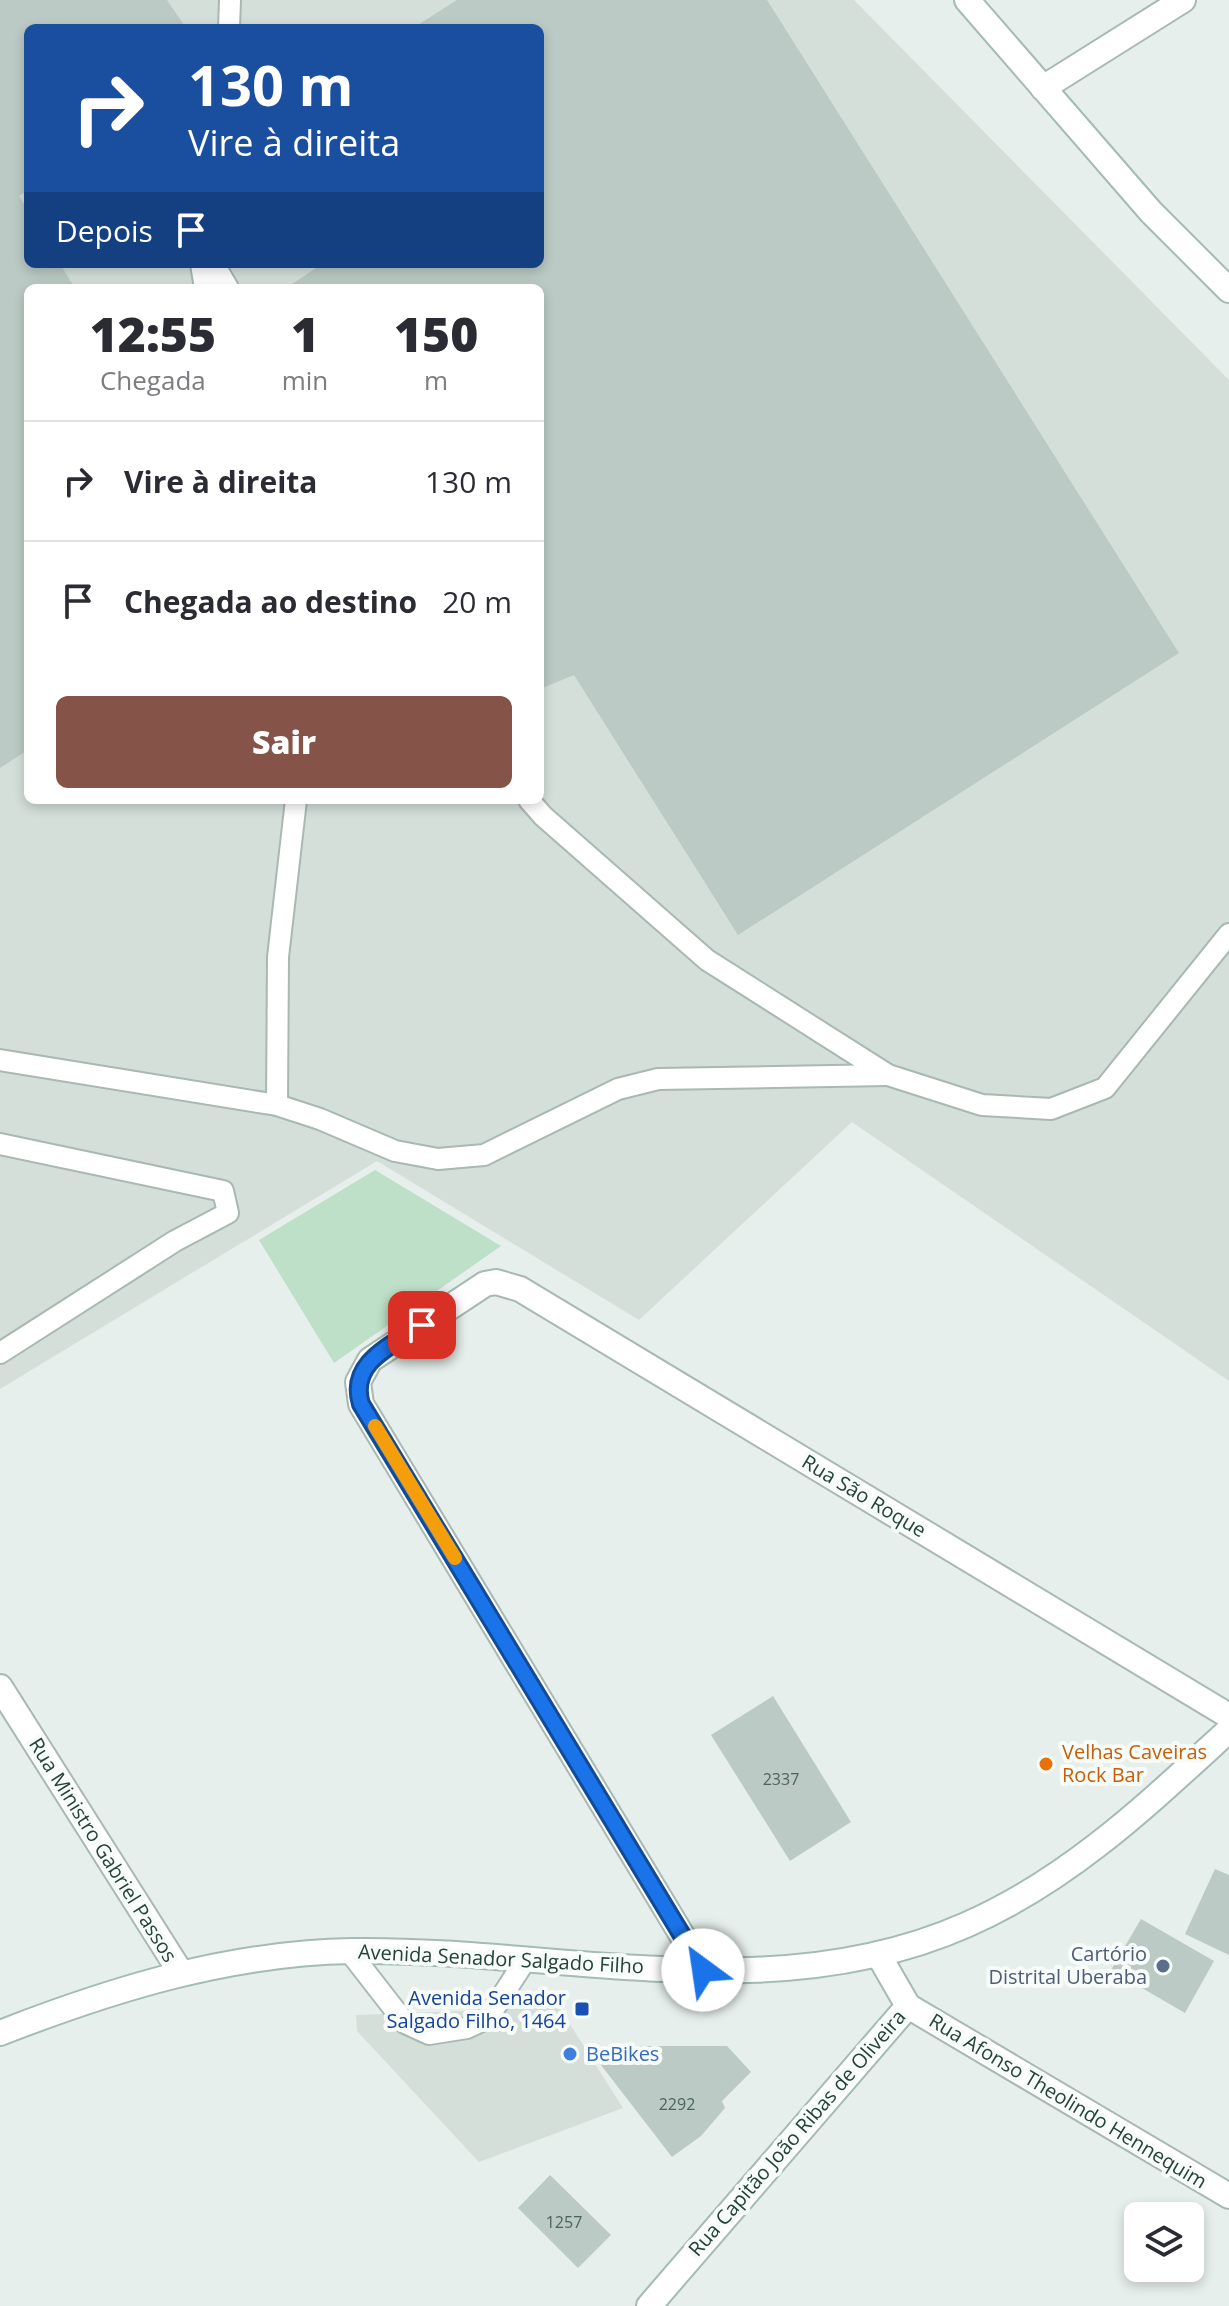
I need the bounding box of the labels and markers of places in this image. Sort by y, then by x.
pin [388,1291,456,1359]
place label: Velhas Caveiras Rock Bar [1062,1738,1207,1788]
marker: Velhas Caveiras Rock Bar [1037,1755,1055,1773]
place label: Cartório Distrital Uberaba [988,1940,1147,1990]
marker: Cartório Distrital Uberaba [1154,1957,1172,1975]
place label: Avenida Senador Salgado Filho, 1464 [387,1984,567,2034]
marker: Avenida Senador Salgado Filho, 1464 [573,2000,591,2018]
place label: BeBikes [586,2040,659,2067]
marker: BeBikes [561,2045,579,2063]

